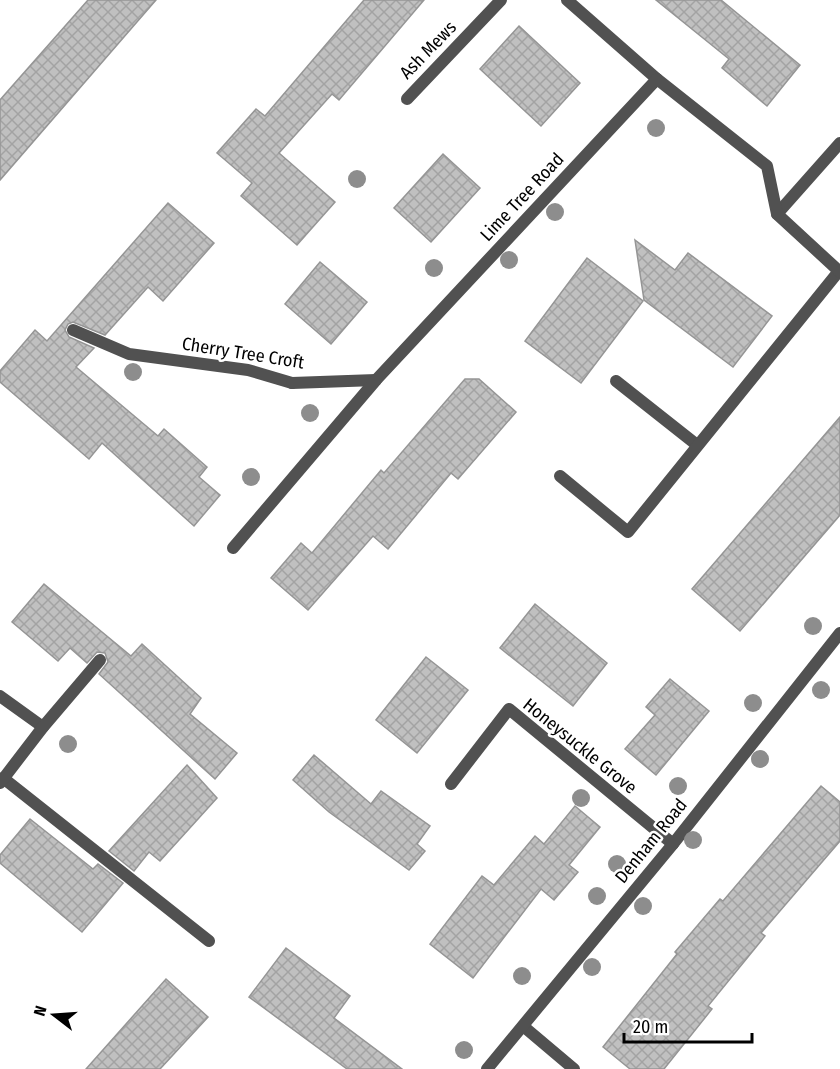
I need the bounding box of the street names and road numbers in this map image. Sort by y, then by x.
street label: Ash Mews [395,16,461,84]
street label: Lime Tree Road [476,148,568,246]
street label: Cherry Tree Croft [180,332,306,374]
street label: Honeysuckle Grove [519,693,641,799]
street label: Denham Road [610,794,692,888]

